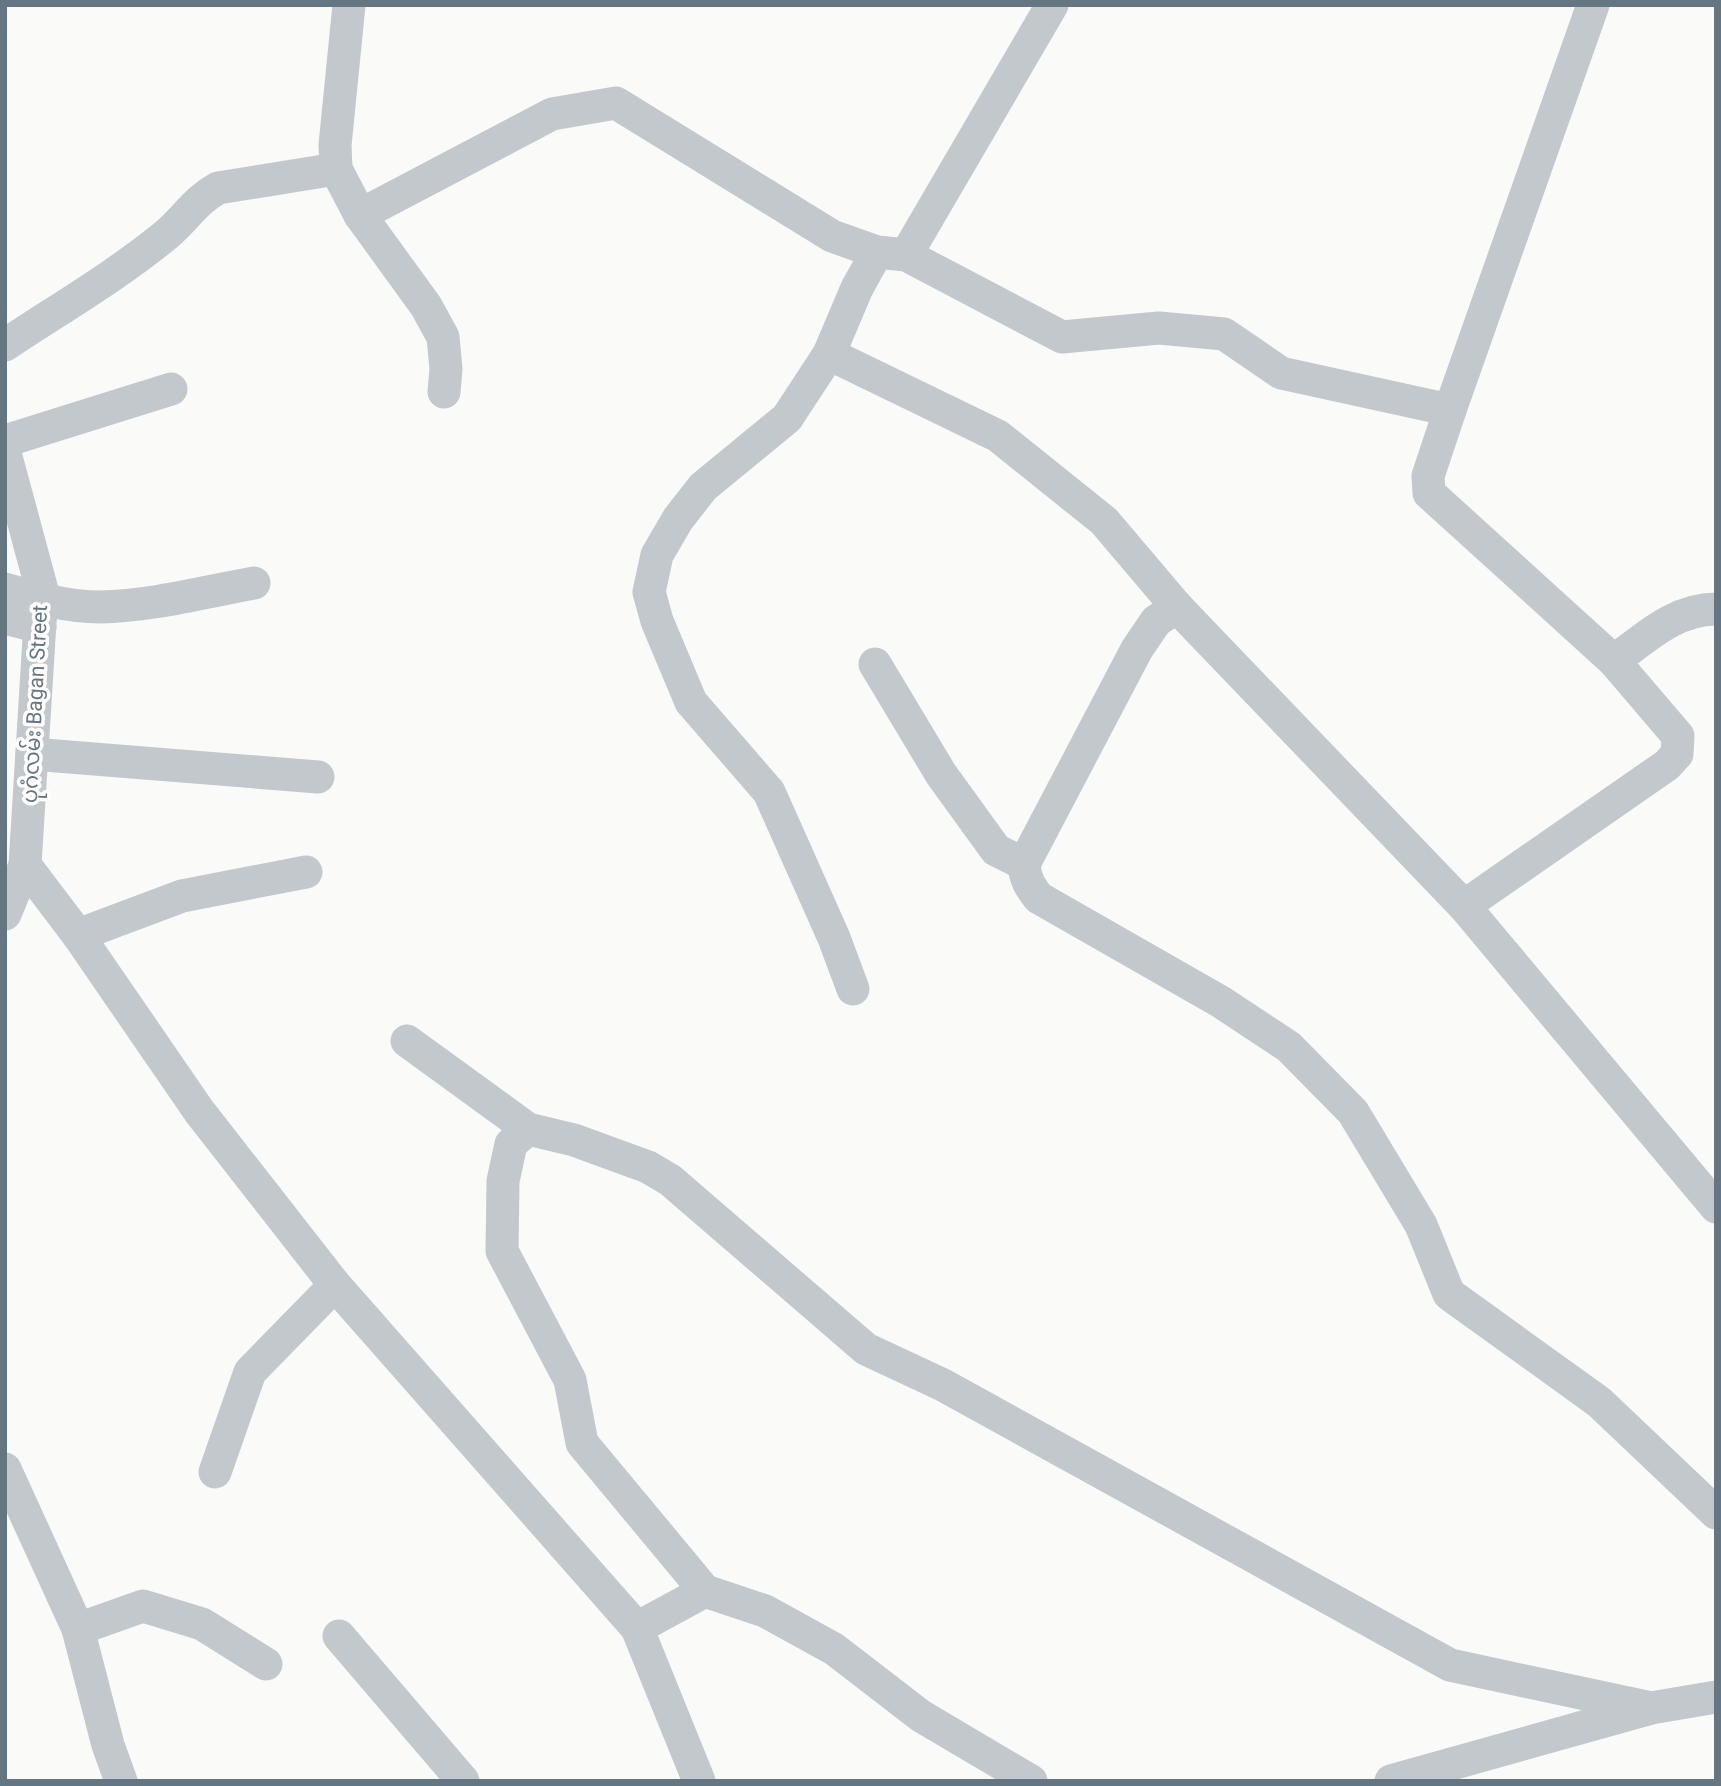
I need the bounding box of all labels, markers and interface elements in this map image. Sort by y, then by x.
street label: ပုဂံလမ်း Bagan Street [14,604,57,804]

